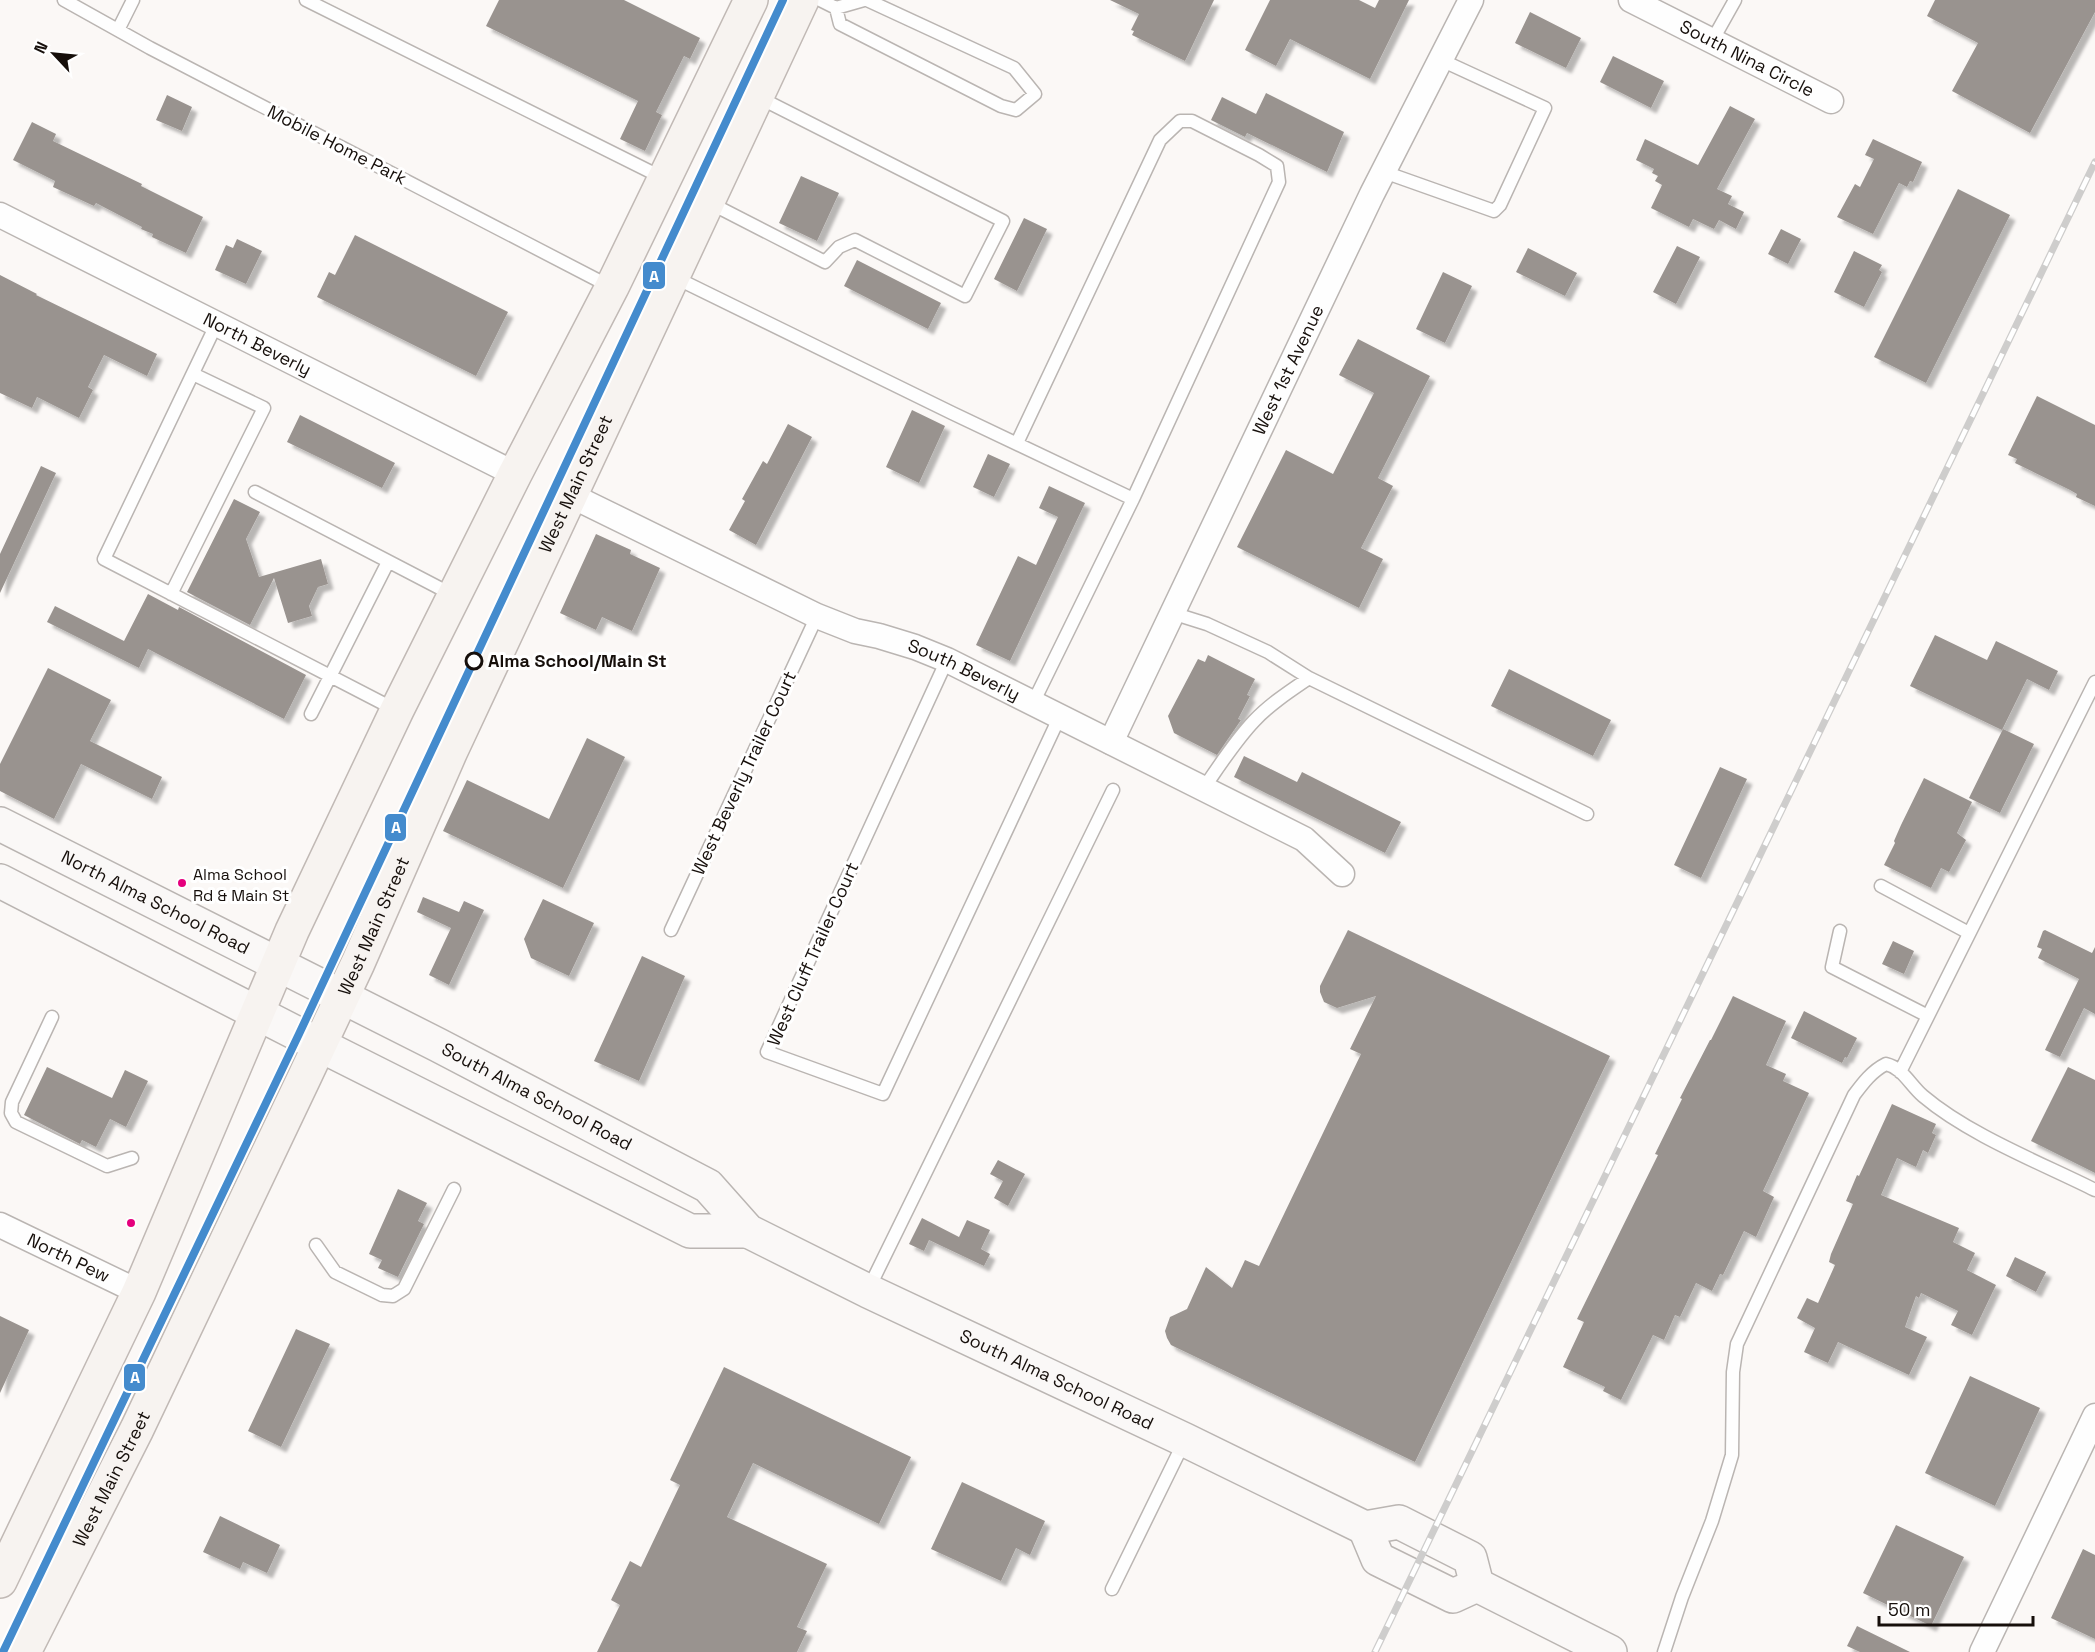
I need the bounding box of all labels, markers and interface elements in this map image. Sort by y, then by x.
street label: South Nina Circle [1676,15,1818,102]
north arrow [24,24,84,84]
text: N [29,38,53,57]
street label: Mobile Home Park [264,99,411,190]
line badge: A [642,261,666,290]
text: A [649,266,659,287]
street label: West 1st Avenue [1247,301,1329,439]
street label: North Beverly [200,307,316,381]
street label: West Main Street [533,411,617,556]
street label: South Beverly [905,634,1024,706]
place label: Alma School/Main St [488,649,667,672]
marker: Alma School/Main St [465,652,483,670]
street label: West Beverly Trailer Court [686,667,801,879]
line badge: A [384,813,407,842]
text: A [391,817,401,838]
street label: North Alma School Road [57,845,254,959]
street label: West Main Street [332,853,414,999]
street label: West Cluff Trailer Court [762,858,864,1049]
place label: Alma School Rd & Main St [193,864,289,906]
marker: Alma School Rd & Main St [176,877,188,889]
street label: South Alma School Road [438,1037,636,1155]
unlabelled marker [125,1217,137,1229]
street label: North Pew [23,1228,114,1287]
street label: South Alma School Road [956,1324,1157,1435]
line badge: A [123,1363,146,1392]
text: A [130,1367,140,1388]
street label: West Main Street [67,1407,155,1551]
scale bar [1879,1589,2034,1627]
text: 50 m [1888,1598,1930,1621]

